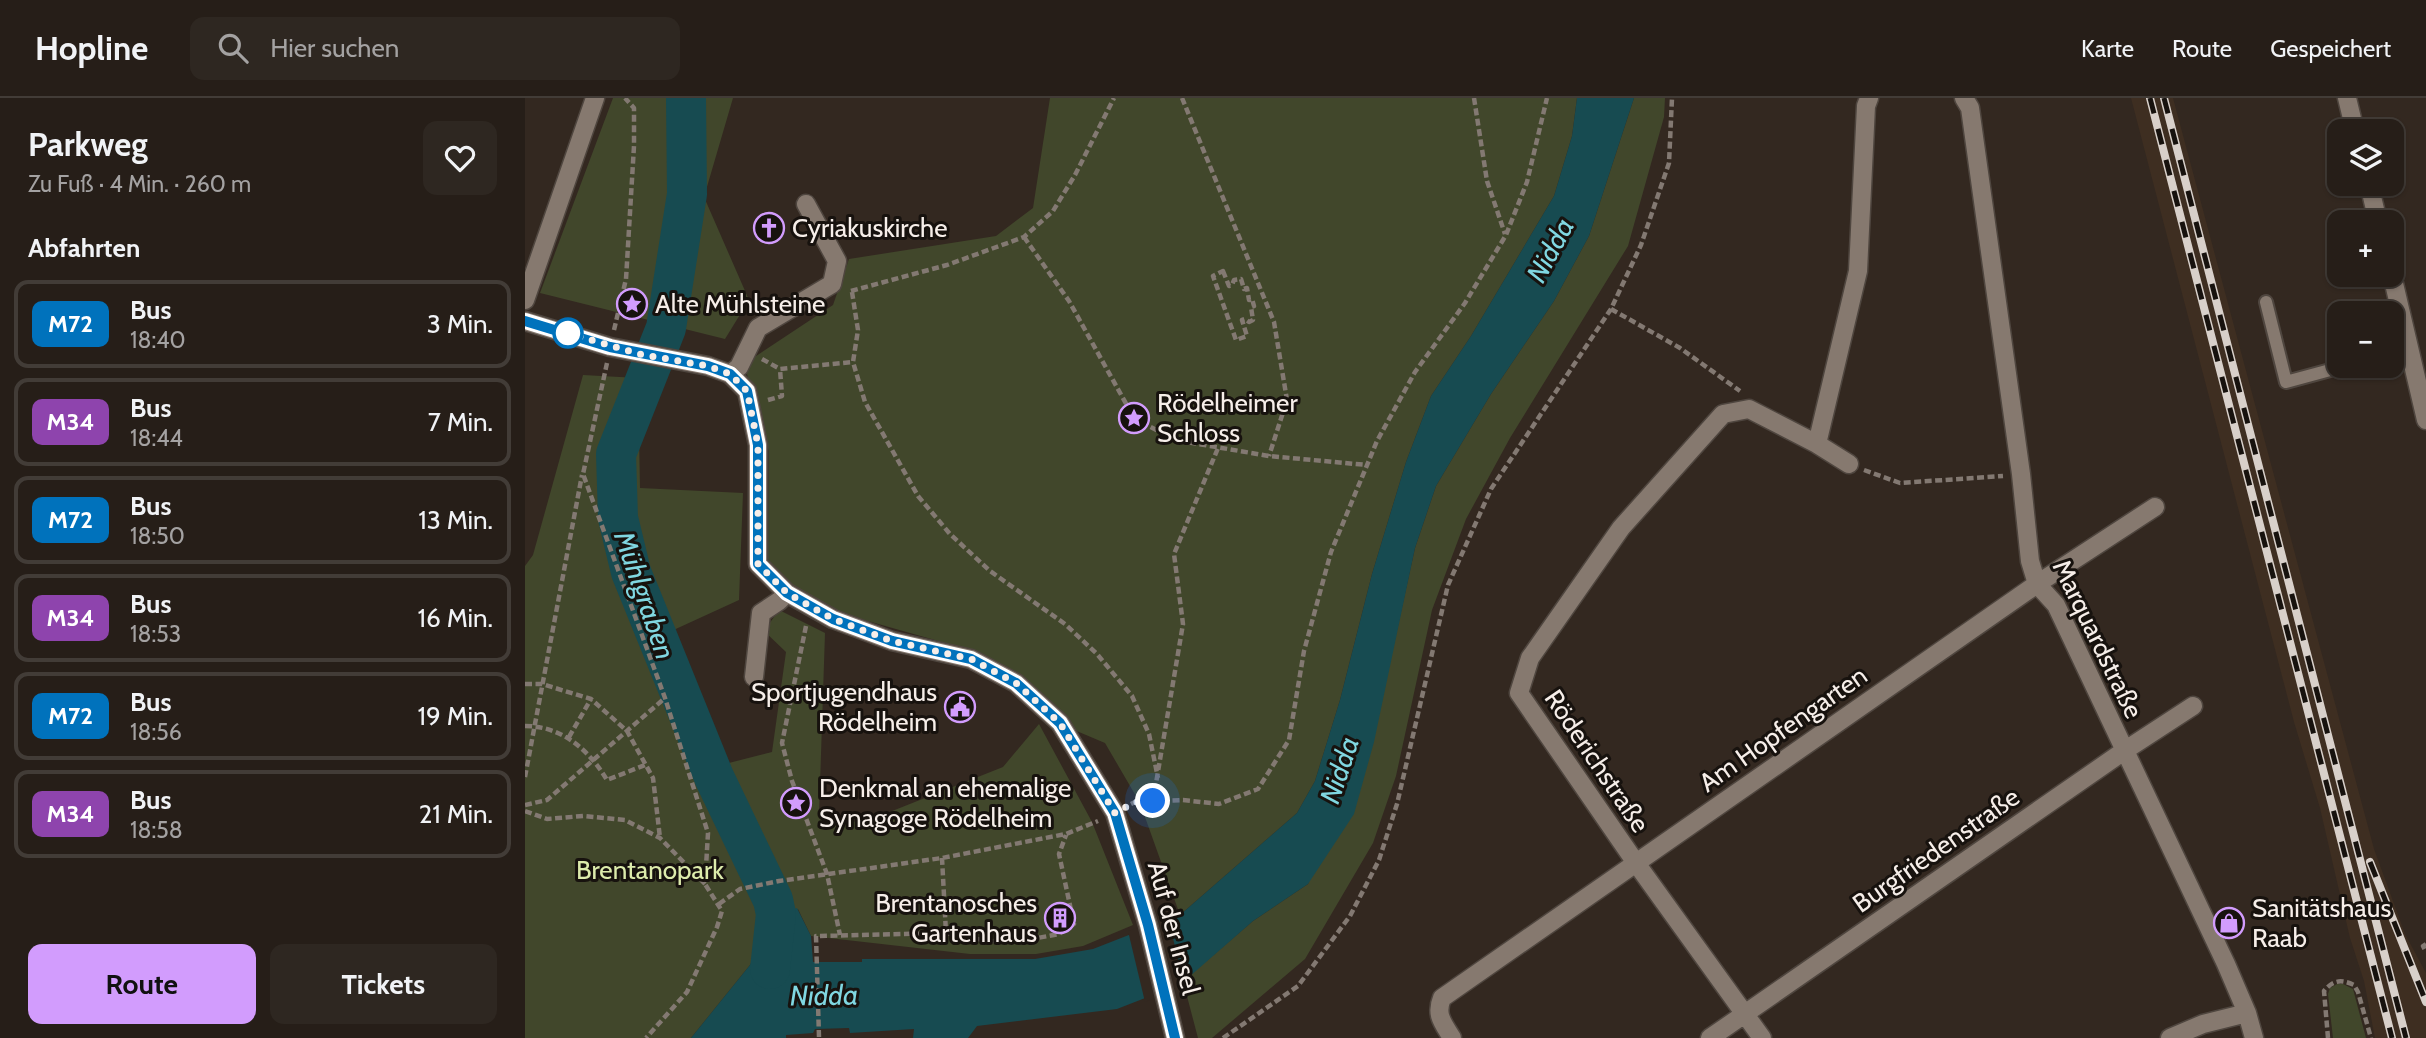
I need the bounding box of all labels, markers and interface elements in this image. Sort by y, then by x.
search box [190,17,680,80]
text: Hopline [35,28,148,68]
icon: search [214,29,252,67]
text: Hier suchen [270,32,399,64]
text: Karte [2081,34,2134,63]
text: Route [2172,34,2232,63]
text: Gespeichert [2270,34,2391,63]
map controls [2327,119,2404,378]
button: layers [2327,119,2404,196]
button: heart [423,121,497,195]
text: Parkweg [28,124,148,164]
text: Zu Fuß · 4 Min. · 260 m [28,170,251,198]
button: + [2327,210,2404,287]
church icon: Cyriakuskirche [752,211,786,245]
place label: Cyriakuskirche [792,212,947,244]
water label: Nidda [1519,212,1581,288]
text: Abfahrten [28,232,140,264]
place icon: Alte Mühlsteine [615,287,649,321]
place label: Alte Mühlsteine [655,288,825,320]
text: Bus [130,294,171,326]
button: − [2327,301,2404,378]
text: 3 Min. [427,308,493,340]
text: M72 [48,309,93,338]
unlabelled marker [553,318,583,348]
text: 18:40 [130,326,186,354]
place label: Rödelheimer Schloss [1157,387,1298,449]
text: Bus [130,392,171,424]
place icon: Rödelheimer Schloss [1117,401,1151,435]
text: 7 Min. [428,406,493,438]
text: M34 [47,407,94,436]
text: 18:44 [130,424,183,452]
text: Bus [130,490,171,522]
text: 13 Min. [418,504,493,536]
text: M72 [48,505,93,534]
text: 18:50 [130,522,185,550]
water label: Mühlgraben [607,525,683,664]
street label: Marquardstraße [2046,554,2150,724]
text: Bus [130,588,171,620]
text: 16 Min. [418,602,493,634]
text: M34 [47,603,94,632]
text: 18:53 [130,620,181,648]
street label: Am Hopfengarten [1693,659,1873,799]
place label: Sportjugendhaus Rödelheim [751,676,937,738]
street label: Röderichstraße [1538,684,1656,838]
text: Bus [130,686,171,718]
public building icon: Sportjugendhaus Rödelheim [943,690,977,724]
text: 19 Min. [418,700,493,732]
text: M72 [48,701,93,730]
text: 18:56 [130,718,182,746]
water label: Nidda [1312,732,1366,808]
place label: Denkmal an ehemalige Synagoge Rödelheim [819,772,1071,834]
street label: Burgfriedenstraße [1846,781,2026,919]
your location [1135,783,1170,818]
text: Bus [130,784,171,816]
place icon: Denkmal an ehemalige Synagoge Rödelheim [779,786,813,820]
text: 21 Min. [419,798,493,830]
text: M34 [47,799,94,828]
text: 18:58 [130,816,183,844]
park label: Brentanopark [576,854,724,886]
street label: Auf der Insel [1141,858,1207,998]
place label: Brentanosches Gartenhaus [875,887,1037,949]
place label: Sanitätshaus Raab [2252,892,2391,954]
building icon: Brentanosches Gartenhaus [1043,901,1077,935]
shop icon: Sanitätshaus Raab [2212,906,2246,940]
button: Route [28,944,256,1024]
button: Tickets [270,944,497,1024]
water label: Nidda [790,977,858,1013]

